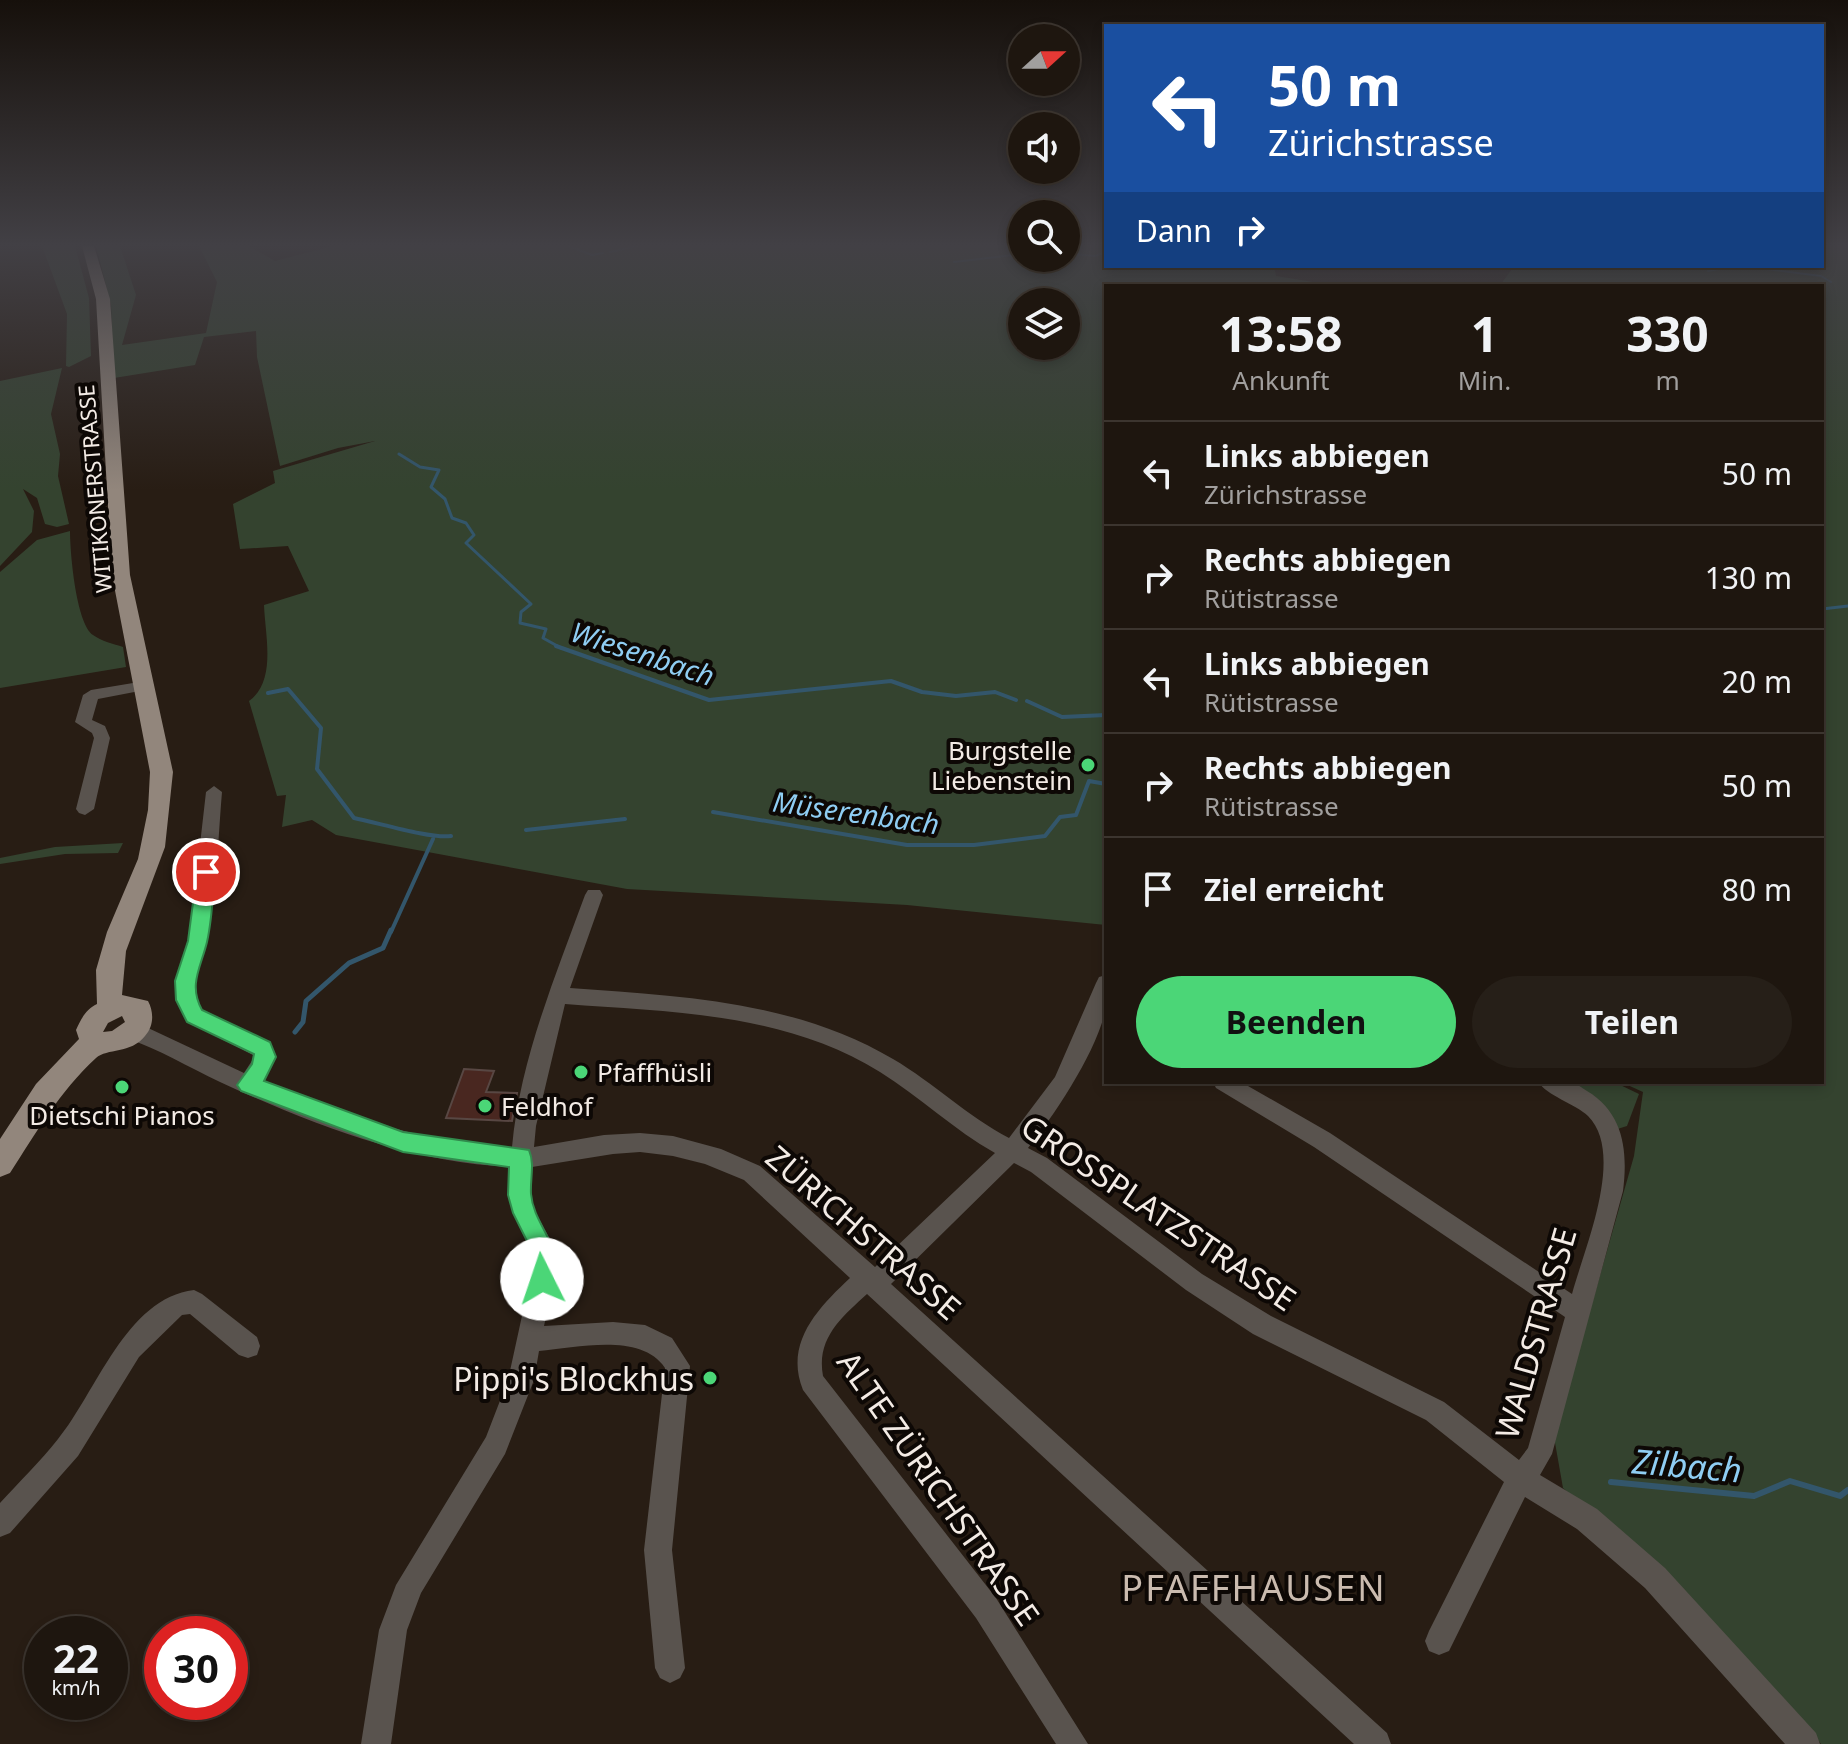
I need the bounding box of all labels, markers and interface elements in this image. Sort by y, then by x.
north arrow [1008,24,1080,96]
map controls [1008,24,1080,360]
text: 50 m [1268,46,1401,122]
icon: left [1136,56,1240,160]
button: sound [1008,112,1080,184]
text: Zürichstrasse [1268,118,1494,167]
button: search [1008,200,1080,272]
icon: right [1228,208,1272,252]
text: Dann [1136,210,1212,251]
button: layers [1008,288,1080,360]
text: 13:58 [1219,301,1343,366]
text: 1 [1471,301,1498,366]
text: 330 [1626,301,1709,366]
text: Ankunft [1232,362,1329,398]
text: Min. [1458,362,1511,398]
text: m [1655,362,1680,398]
street label: WITIKONERSTRASSE [70,384,118,594]
text: Links abbiegen [1204,435,1430,476]
icon: left [1136,451,1180,495]
text: 50 m [1722,453,1792,494]
text: Zürichstrasse [1204,476,1367,512]
text: Rechts abbiegen [1204,539,1452,580]
icon: right [1136,555,1180,599]
text: 130 m [1705,557,1792,598]
text: Rütistrasse [1204,580,1339,616]
water label: Wiesenbach [567,612,719,694]
text: Links abbiegen [1204,643,1430,684]
icon: left [1136,659,1180,703]
text: 20 m [1722,661,1792,702]
text: Rütistrasse [1204,684,1339,720]
place label: Burgstelle Liebenstein [931,732,1072,798]
text: Rechts abbiegen [1204,747,1452,788]
marker: Burgstelle Liebenstein [1079,756,1097,774]
icon: right [1136,763,1180,807]
text: 50 m [1722,765,1792,806]
water label: Müserenbach [770,782,942,842]
text: Rütistrasse [1204,788,1339,824]
pin [172,838,240,906]
icon: arrive [184,850,228,894]
icon: arrive [1136,867,1180,911]
text: Ziel erreicht [1204,869,1384,910]
text: 80 m [1722,869,1792,910]
button: Beenden [1136,976,1456,1068]
button: Teilen [1472,976,1792,1068]
place label: Pfaffhüsli [597,1054,712,1090]
marker: Pfaffhüsli [572,1063,590,1081]
marker: Dietschi Pianos [113,1078,131,1096]
place label: Feldhof [501,1088,595,1124]
place label: Dietschi Pianos [29,1097,215,1133]
marker: Feldhof [476,1097,494,1115]
street label: GROSSPLATZSTRASSE [1013,1104,1305,1320]
street label: ZÜRICHSTRASSE [757,1135,971,1329]
street label: WALDSTRASSE [1484,1222,1586,1444]
position arrow [500,1237,584,1321]
street label: ALTE ZÜRICHSTRASSE [828,1342,1050,1634]
place label: Pippi's Blockhus [453,1357,694,1400]
marker: Pippi's Blockhus [701,1369,719,1387]
water label: Zilbach [1629,1437,1744,1493]
district label: PFAFFHAUSEN [1121,1563,1387,1612]
speed limit sign: 30 [144,1616,248,1720]
text: 22 [53,1630,99,1685]
text: km/h [51,1674,101,1701]

